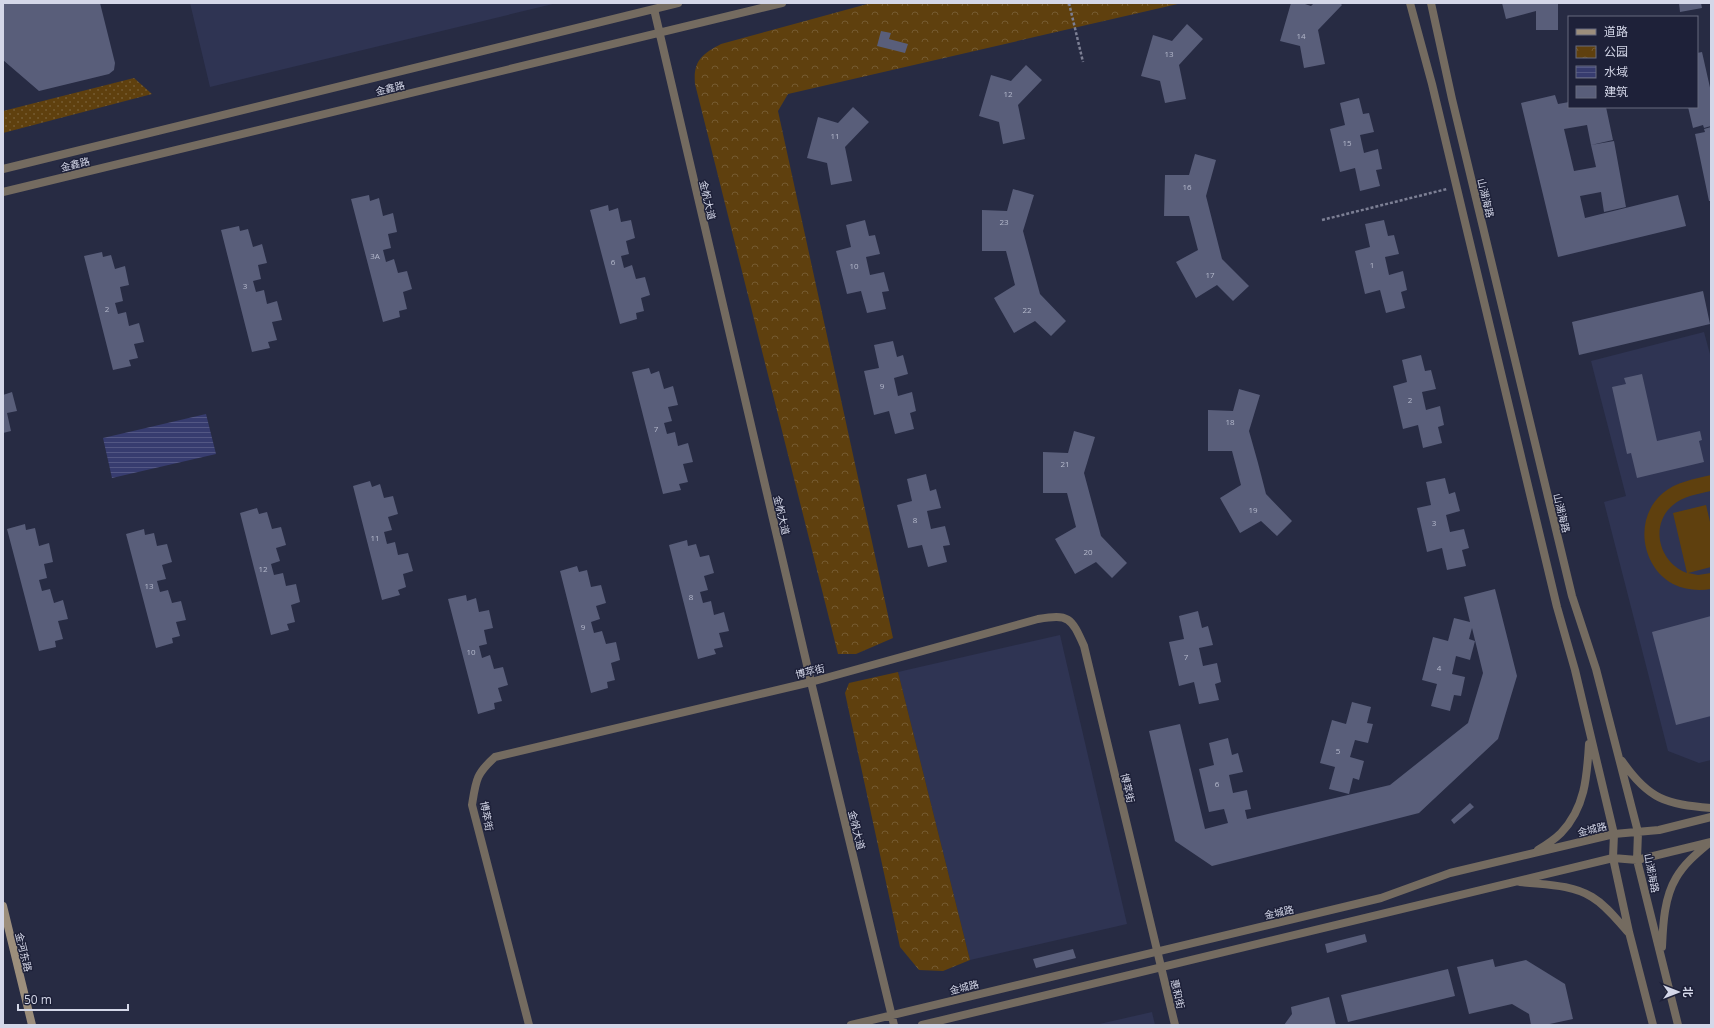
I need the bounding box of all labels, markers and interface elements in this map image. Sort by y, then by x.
legend [1568,16,1698,108]
text: 道路 [1604,23,1628,40]
house number: 14 [1296,30,1306,41]
text: 公园 [1604,43,1628,60]
house number: 13 [1164,48,1174,59]
text: 水域 [1604,63,1628,80]
street label: 金鑫路 [374,78,406,98]
text: 建筑 [1604,83,1628,100]
house number: 12 [1003,88,1013,99]
house number: 11 [830,130,840,141]
house number: 15 [1342,137,1352,148]
street label: 金鑫路 [59,154,91,174]
street label: 山湖海路 [1474,177,1498,219]
street label: 金帆大道 [697,179,719,221]
house number: 16 [1182,181,1192,192]
house number: 23 [999,216,1009,227]
house number: 3A [370,250,381,261]
house number: 6 [611,256,616,267]
house number: 1 [1370,259,1374,270]
house number: 10 [849,260,859,271]
house number: 17 [1205,269,1215,280]
house number: 3 [243,280,248,291]
house number: 2 [105,303,110,314]
house number: 22 [1022,304,1032,315]
house number: 9 [880,380,885,391]
house number: 2 [1408,394,1413,405]
house number: 18 [1225,416,1235,427]
house number: 7 [654,423,659,434]
house number: 21 [1060,458,1070,469]
street label: 山湖海路 [1550,492,1574,534]
street label: 金帆大道 [771,494,793,536]
house number: 19 [1248,504,1258,515]
house number: 8 [913,514,918,525]
house number: 3 [1432,517,1437,528]
house number: 11 [370,532,380,543]
house number: 20 [1083,546,1093,557]
house number: 12 [258,563,268,574]
house number: 13 [144,580,154,591]
house number: 8 [689,591,694,602]
house number: 9 [581,621,586,632]
house number: 10 [466,646,476,657]
house number: 7 [1184,651,1189,662]
street label: 博萃街 [794,661,826,681]
house number: 4 [1437,662,1442,673]
house number: 5 [1336,745,1341,756]
street label: 博萃街 [1118,772,1138,804]
house number: 6 [1215,778,1220,789]
street label: 博萃街 [477,800,497,832]
street label: 金帆大道 [845,809,869,851]
street label: 金城路 [1576,819,1608,839]
street label: 山湖海路 [1641,852,1663,894]
street label: 金城路 [1263,902,1295,922]
street label: 金河东路 [12,931,36,973]
north arrow [1658,972,1698,1012]
street label: 金城路 [948,977,980,997]
street label: 惠和街 [1168,978,1188,1010]
scale bar [18,986,128,1012]
text: 北 [1681,987,1696,998]
text: 50 m [24,991,52,1008]

